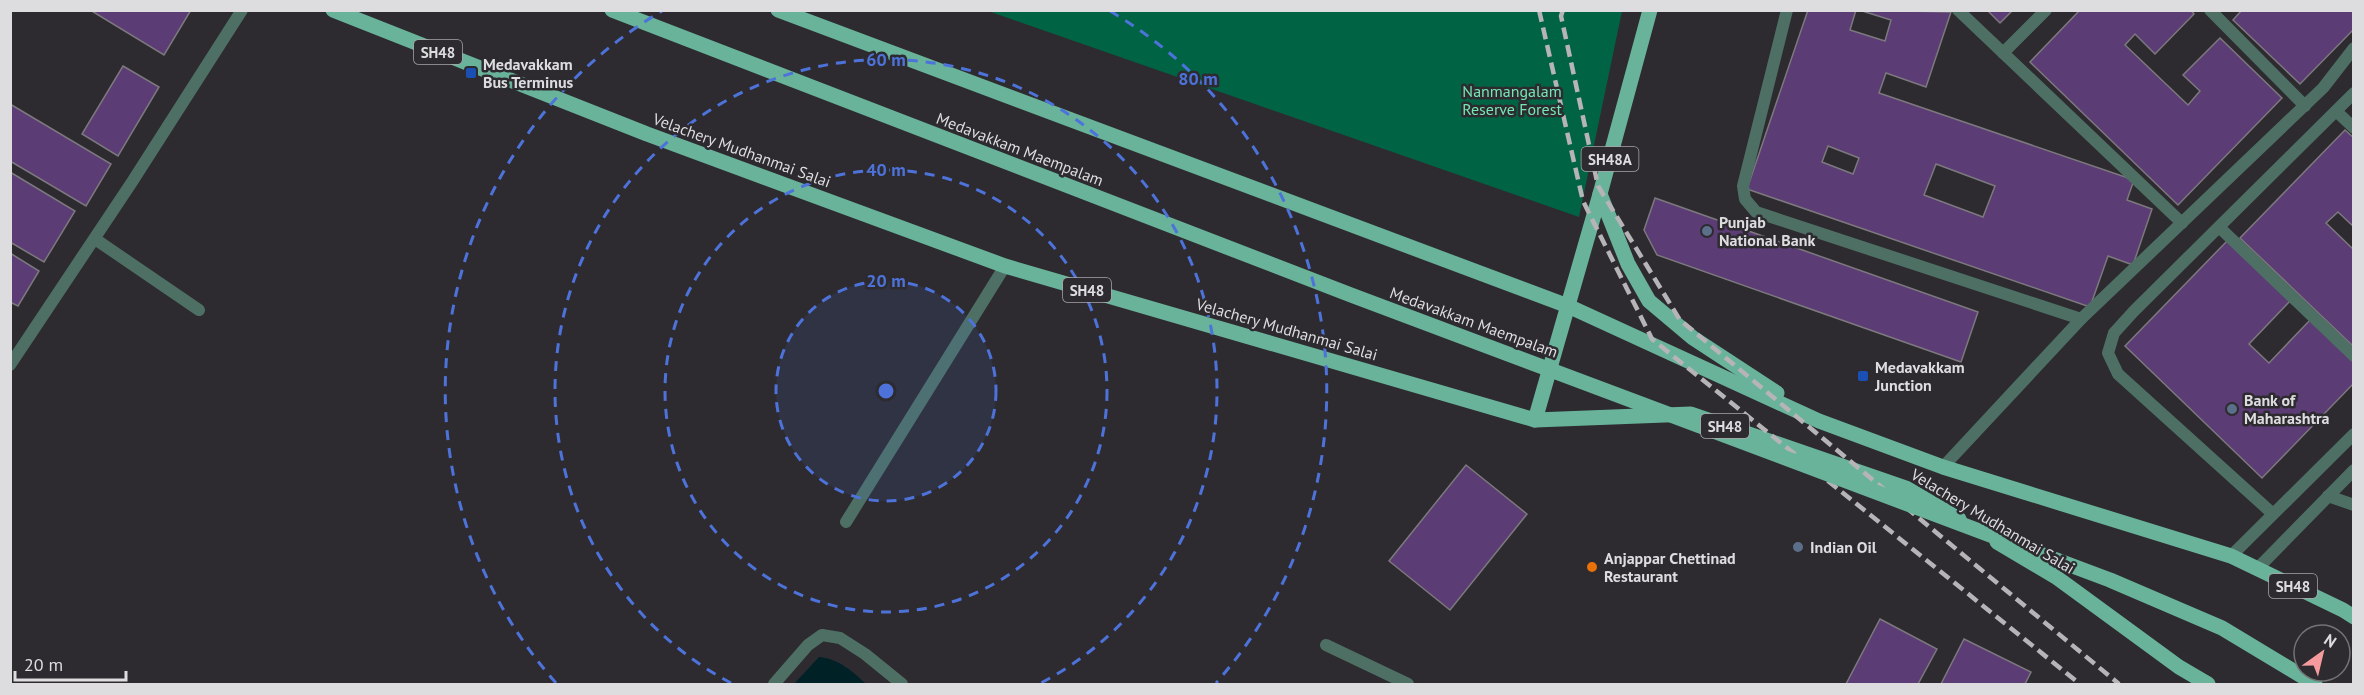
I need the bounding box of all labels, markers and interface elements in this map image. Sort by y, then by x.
road number: SH48 [414,40,462,64]
text: 60 m [866,48,906,71]
place label: Medavakkam Bus Terminus [483,54,574,92]
marker: Medavakkam Bus Terminus [464,66,478,80]
text: 80 m [1178,67,1218,90]
park label: Nanmangalam Reserve Forest [1462,81,1562,119]
street label: Velachery Mudhanmai Salai [649,108,834,192]
street label: Medavakkam Maempalam [934,108,1106,190]
road number: SH48A [1582,147,1638,171]
text: 40 m [866,158,906,181]
place label: Punjab National Bank [1719,212,1815,250]
marker: Punjab National Bank [1700,224,1714,238]
text: 20 m [866,269,906,292]
road number: SH48 [1063,278,1111,302]
street label: Medavakkam Maempalam [1387,282,1561,362]
street label: Velachery Mudhanmai Salai [1193,293,1380,364]
place label: Medavakkam Junction [1874,357,1965,395]
marker: Medavakkam Junction [1856,369,1870,383]
centre of rings [876,381,896,401]
place label: Bank of Maharashtra [2244,390,2330,428]
marker: Bank of Maharashtra [2225,402,2239,416]
road number: SH48 [1701,414,1749,438]
street label: Velachery Mudhanmai Salai [1907,464,2079,578]
place label: Indian Oil [1810,537,1877,557]
marker: Indian Oil [1791,540,1805,554]
place label: Anjappar Chettinad Restaurant [1604,548,1736,586]
marker: Anjappar Chettinad Restaurant [1585,560,1599,574]
road number: SH48 [2269,574,2317,598]
north arrow [2292,623,2352,683]
text: N [2320,629,2340,652]
scale bar [15,644,126,682]
text: 20 m [24,653,63,676]

